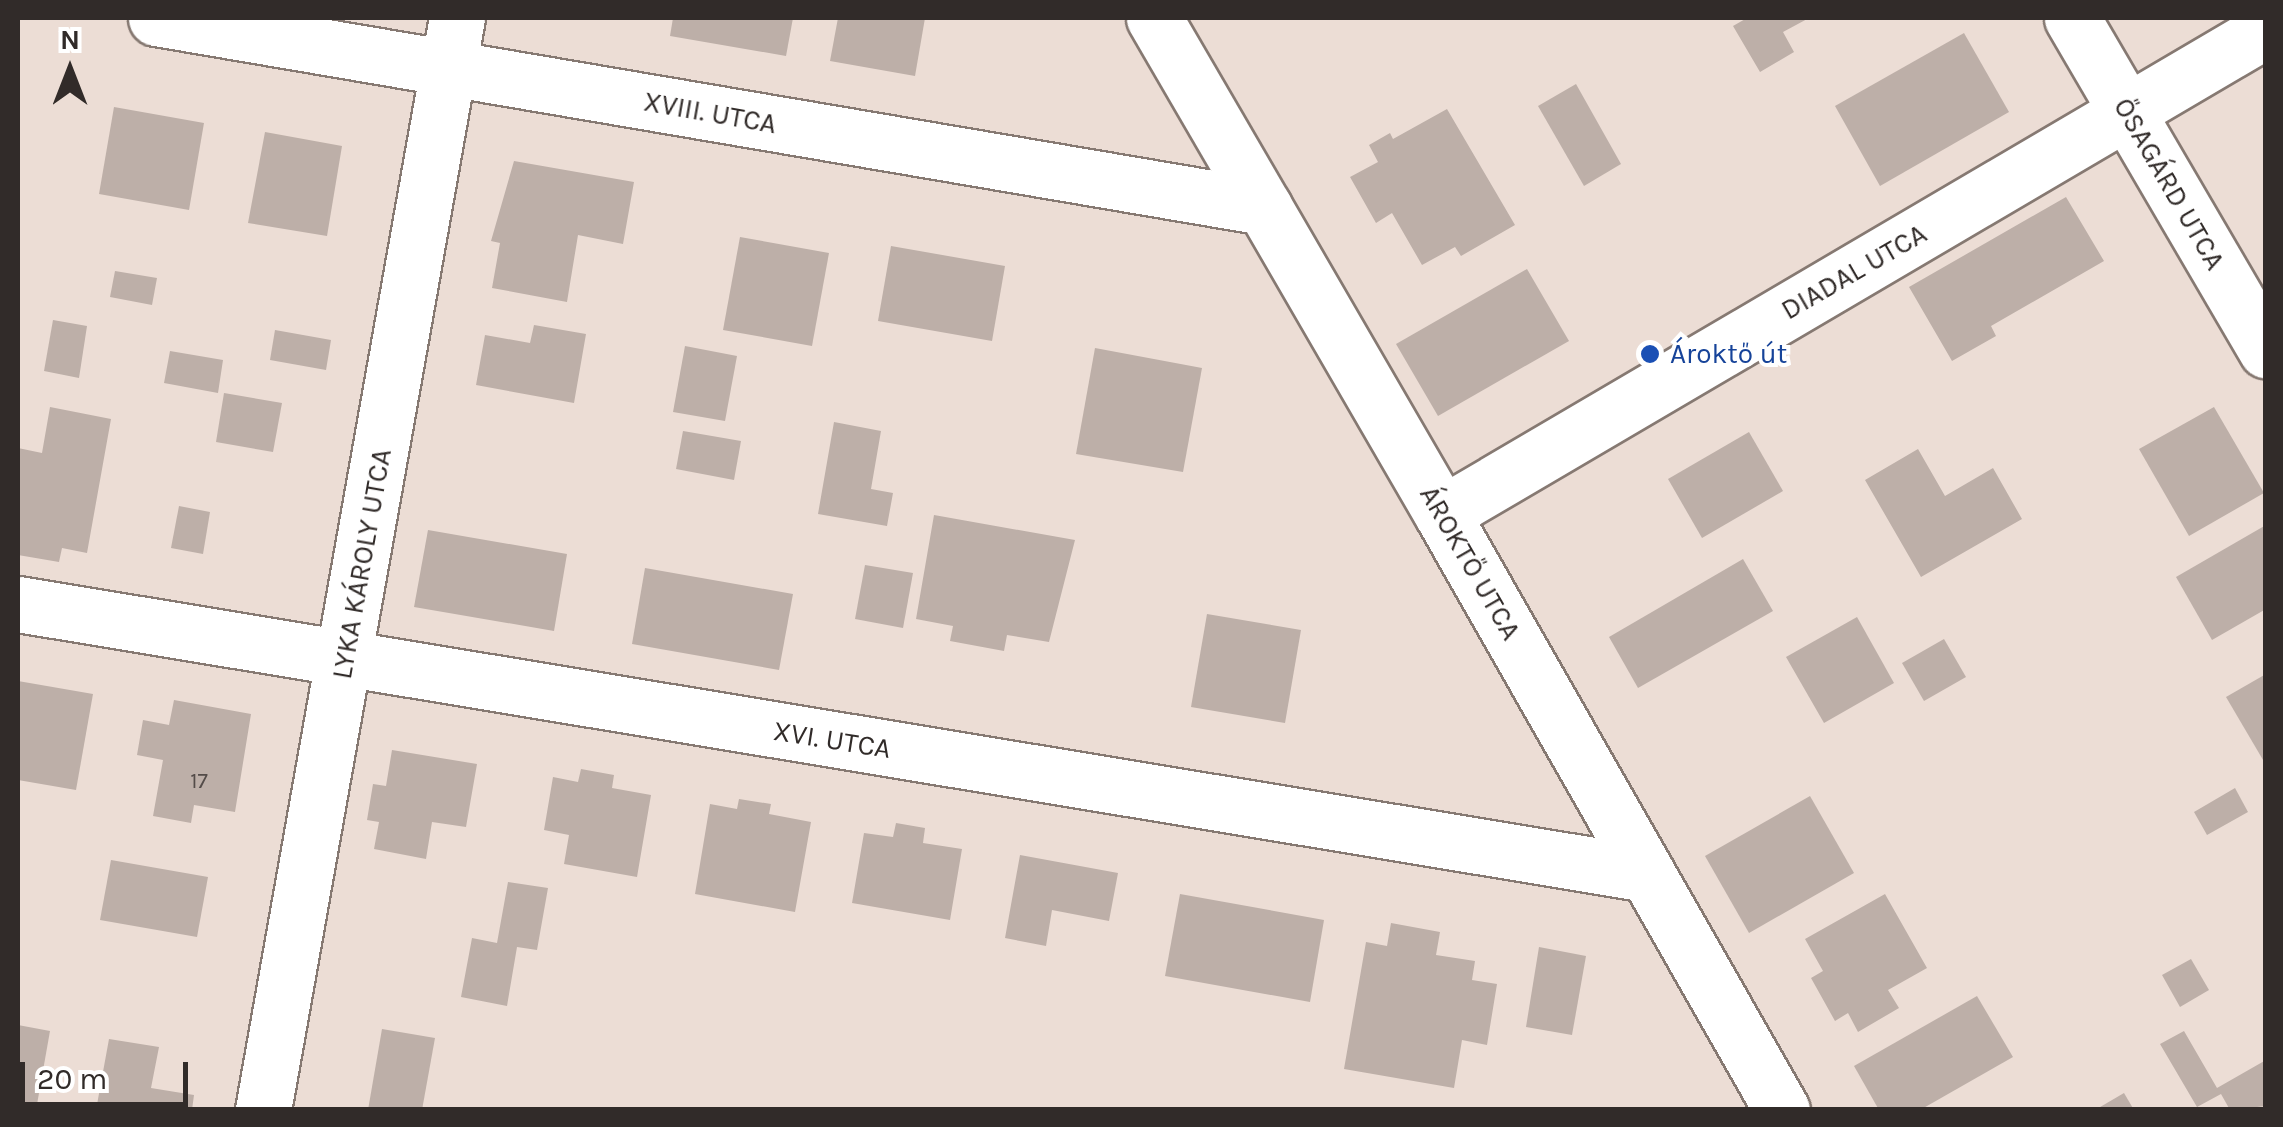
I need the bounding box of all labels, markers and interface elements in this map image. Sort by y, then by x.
north arrow [20,20,120,120]
text: N [60,23,80,56]
street label: XVIII. UTCA [641,85,779,141]
street label: ŐSAGÁRD UTCA [2106,92,2232,276]
street label: DIADAL UTCA [1775,217,1933,327]
place label: Ároktő út [1670,337,1787,371]
marker: Ároktő út [1639,343,1661,365]
street label: LYKA KÁROLY UTCA [325,446,399,682]
street label: ÁROKTŐ UTCA [1412,480,1528,646]
street label: XVI. UTCA [771,714,893,766]
house number: 17 [190,769,208,795]
scale bar [25,1042,192,1104]
text: 20 m [37,1061,107,1097]

